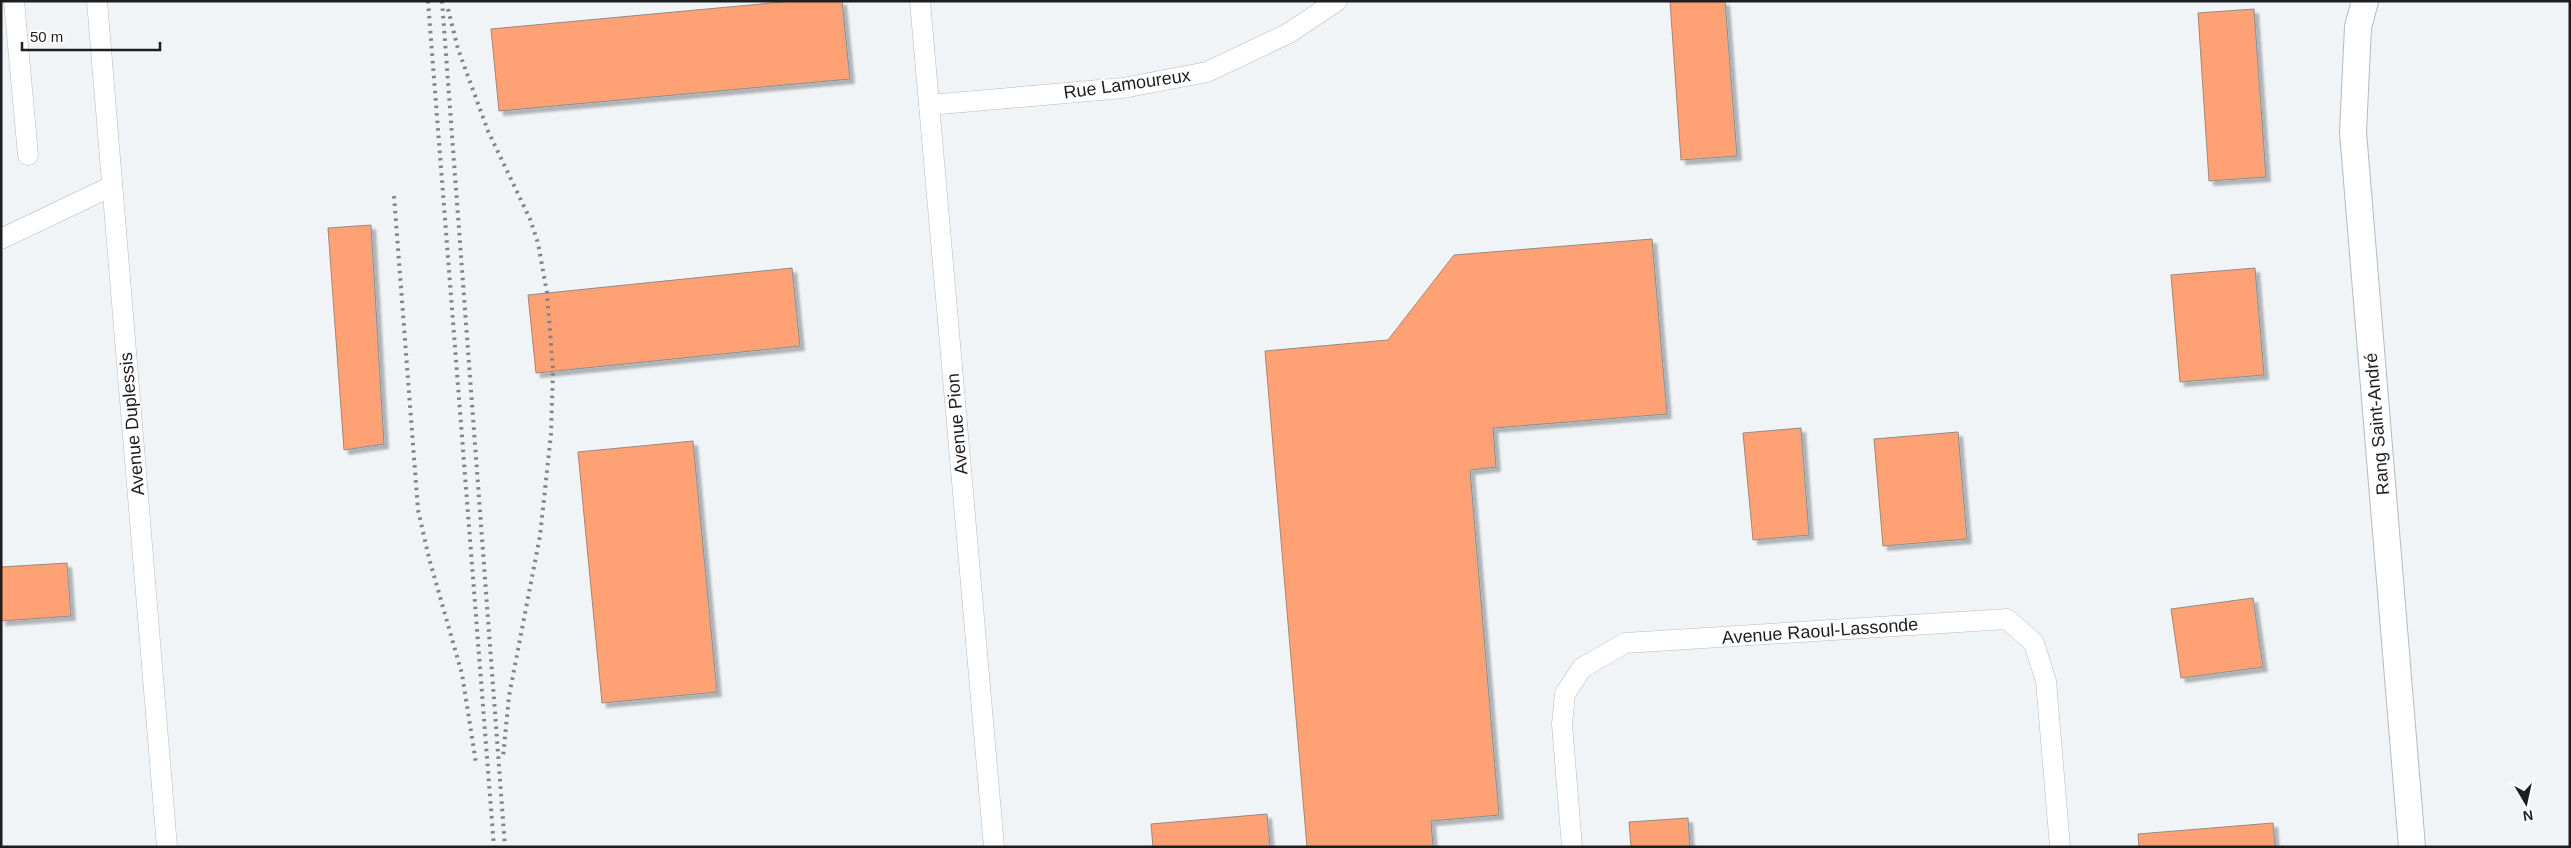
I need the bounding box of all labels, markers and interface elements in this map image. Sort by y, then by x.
scale bar [22,20,160,52]
text: 50 m [30,28,63,45]
street label: Rue Lamoureux [1062,65,1192,103]
street label: Avenue Duplessis [116,352,148,496]
street label: Rang Saint-André [2361,352,2393,496]
street label: Avenue Pion [943,372,971,476]
street label: Avenue Raoul-Lassonde [1721,614,1919,648]
north arrow [2501,778,2551,828]
text: N [2522,807,2534,825]

